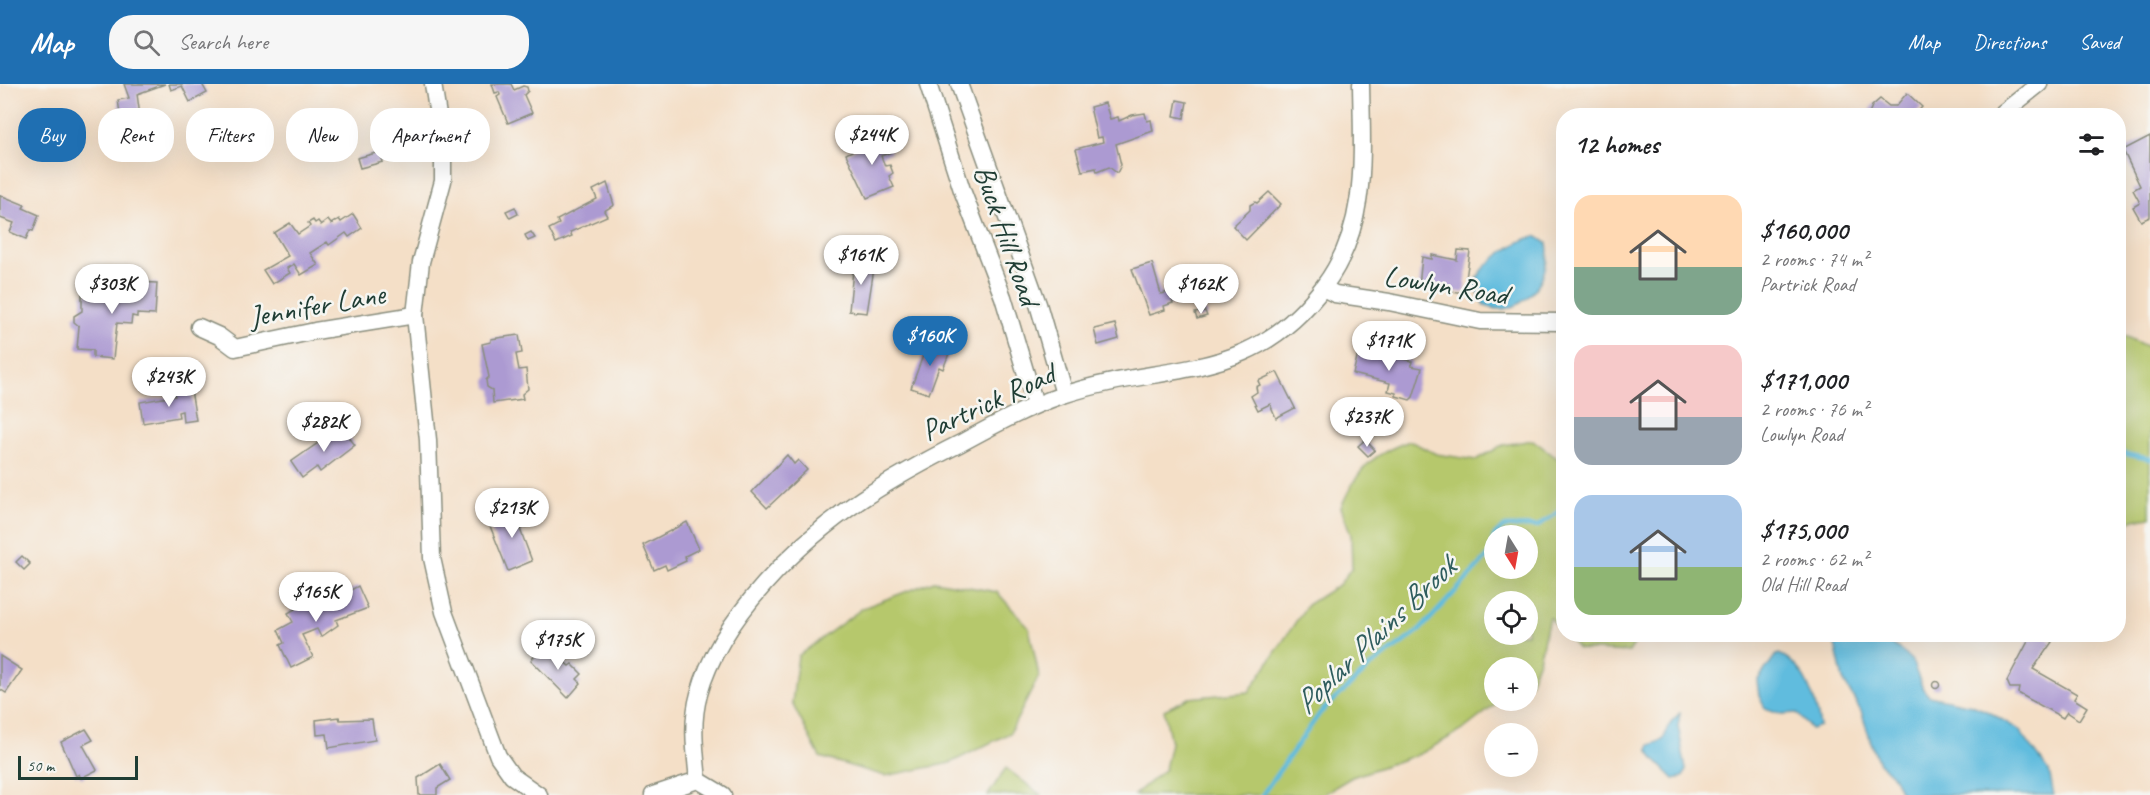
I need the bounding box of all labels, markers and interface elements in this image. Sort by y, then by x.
search box [109,15,529,69]
text: Map [30,25,73,60]
icon: search [130,26,163,59]
text: Search here [178,28,268,56]
text: Map [1908,29,1940,55]
text: Directions [1973,29,2046,55]
text: Saved [2079,29,2120,55]
chip: Buy [18,108,86,162]
chip: Rent [98,108,174,162]
chip: Filters [186,108,274,162]
chip: New [286,108,358,162]
chip: Apartment [370,108,490,162]
pin: $244K [830,115,914,166]
text: $244K [849,122,895,147]
text: 12 homes [1574,128,1659,161]
icon: filters [2075,128,2108,161]
street label: Buck Hill Road [965,160,1050,314]
text: $160,000 [1760,214,1848,247]
icon: home [1622,219,1694,291]
pin: $161K [819,235,903,286]
text: $161K [838,242,884,267]
text: 2 rooms · 74 m² [1760,247,1868,272]
street label: Lowlyn Road [1381,256,1515,314]
pin: $303K [70,264,154,315]
pin: $162K [1159,264,1243,315]
text: $303K [89,271,135,296]
text: $162K [1178,271,1224,296]
text: Partrick Road [1760,272,1855,297]
street label: Jennifer Lane [244,274,390,336]
pin: $160K [888,316,972,367]
pin: $171K [1347,321,1431,372]
text: $160K [907,323,953,348]
text: $171K [1366,328,1412,353]
street label: Partrick Road [915,353,1065,449]
pin: $243K [127,357,211,408]
text: $243K [146,364,192,389]
text: $171,000 [1760,364,1847,397]
icon: home [1622,369,1694,441]
pin: $237K [1325,397,1409,448]
text: 2 rooms · 76 m² [1760,397,1868,422]
pin: $282K [282,402,366,453]
text: $237K [1344,404,1390,429]
text: $282K [301,409,347,434]
text: Lowlyn Road [1760,422,1843,447]
pin: $213K [470,488,554,539]
text: $213K [489,495,535,520]
text: $175,000 [1760,514,1847,547]
icon: home [1622,519,1694,591]
north arrow [1484,525,1538,579]
map controls [1484,525,1538,777]
water label: Poplar Plains Brook [1285,544,1469,723]
text: 2 rooms · 62 m² [1760,547,1868,572]
pin: $165K [274,572,358,623]
text: Old Hill Road [1760,572,1846,597]
text: $165K [293,579,339,604]
button: locate [1484,591,1538,645]
pin: $175K [516,620,600,671]
text: $175K [535,627,581,652]
button: + [1484,657,1538,711]
button: − [1484,723,1538,777]
scale bar [18,753,138,780]
text: 50 m [27,756,54,776]

